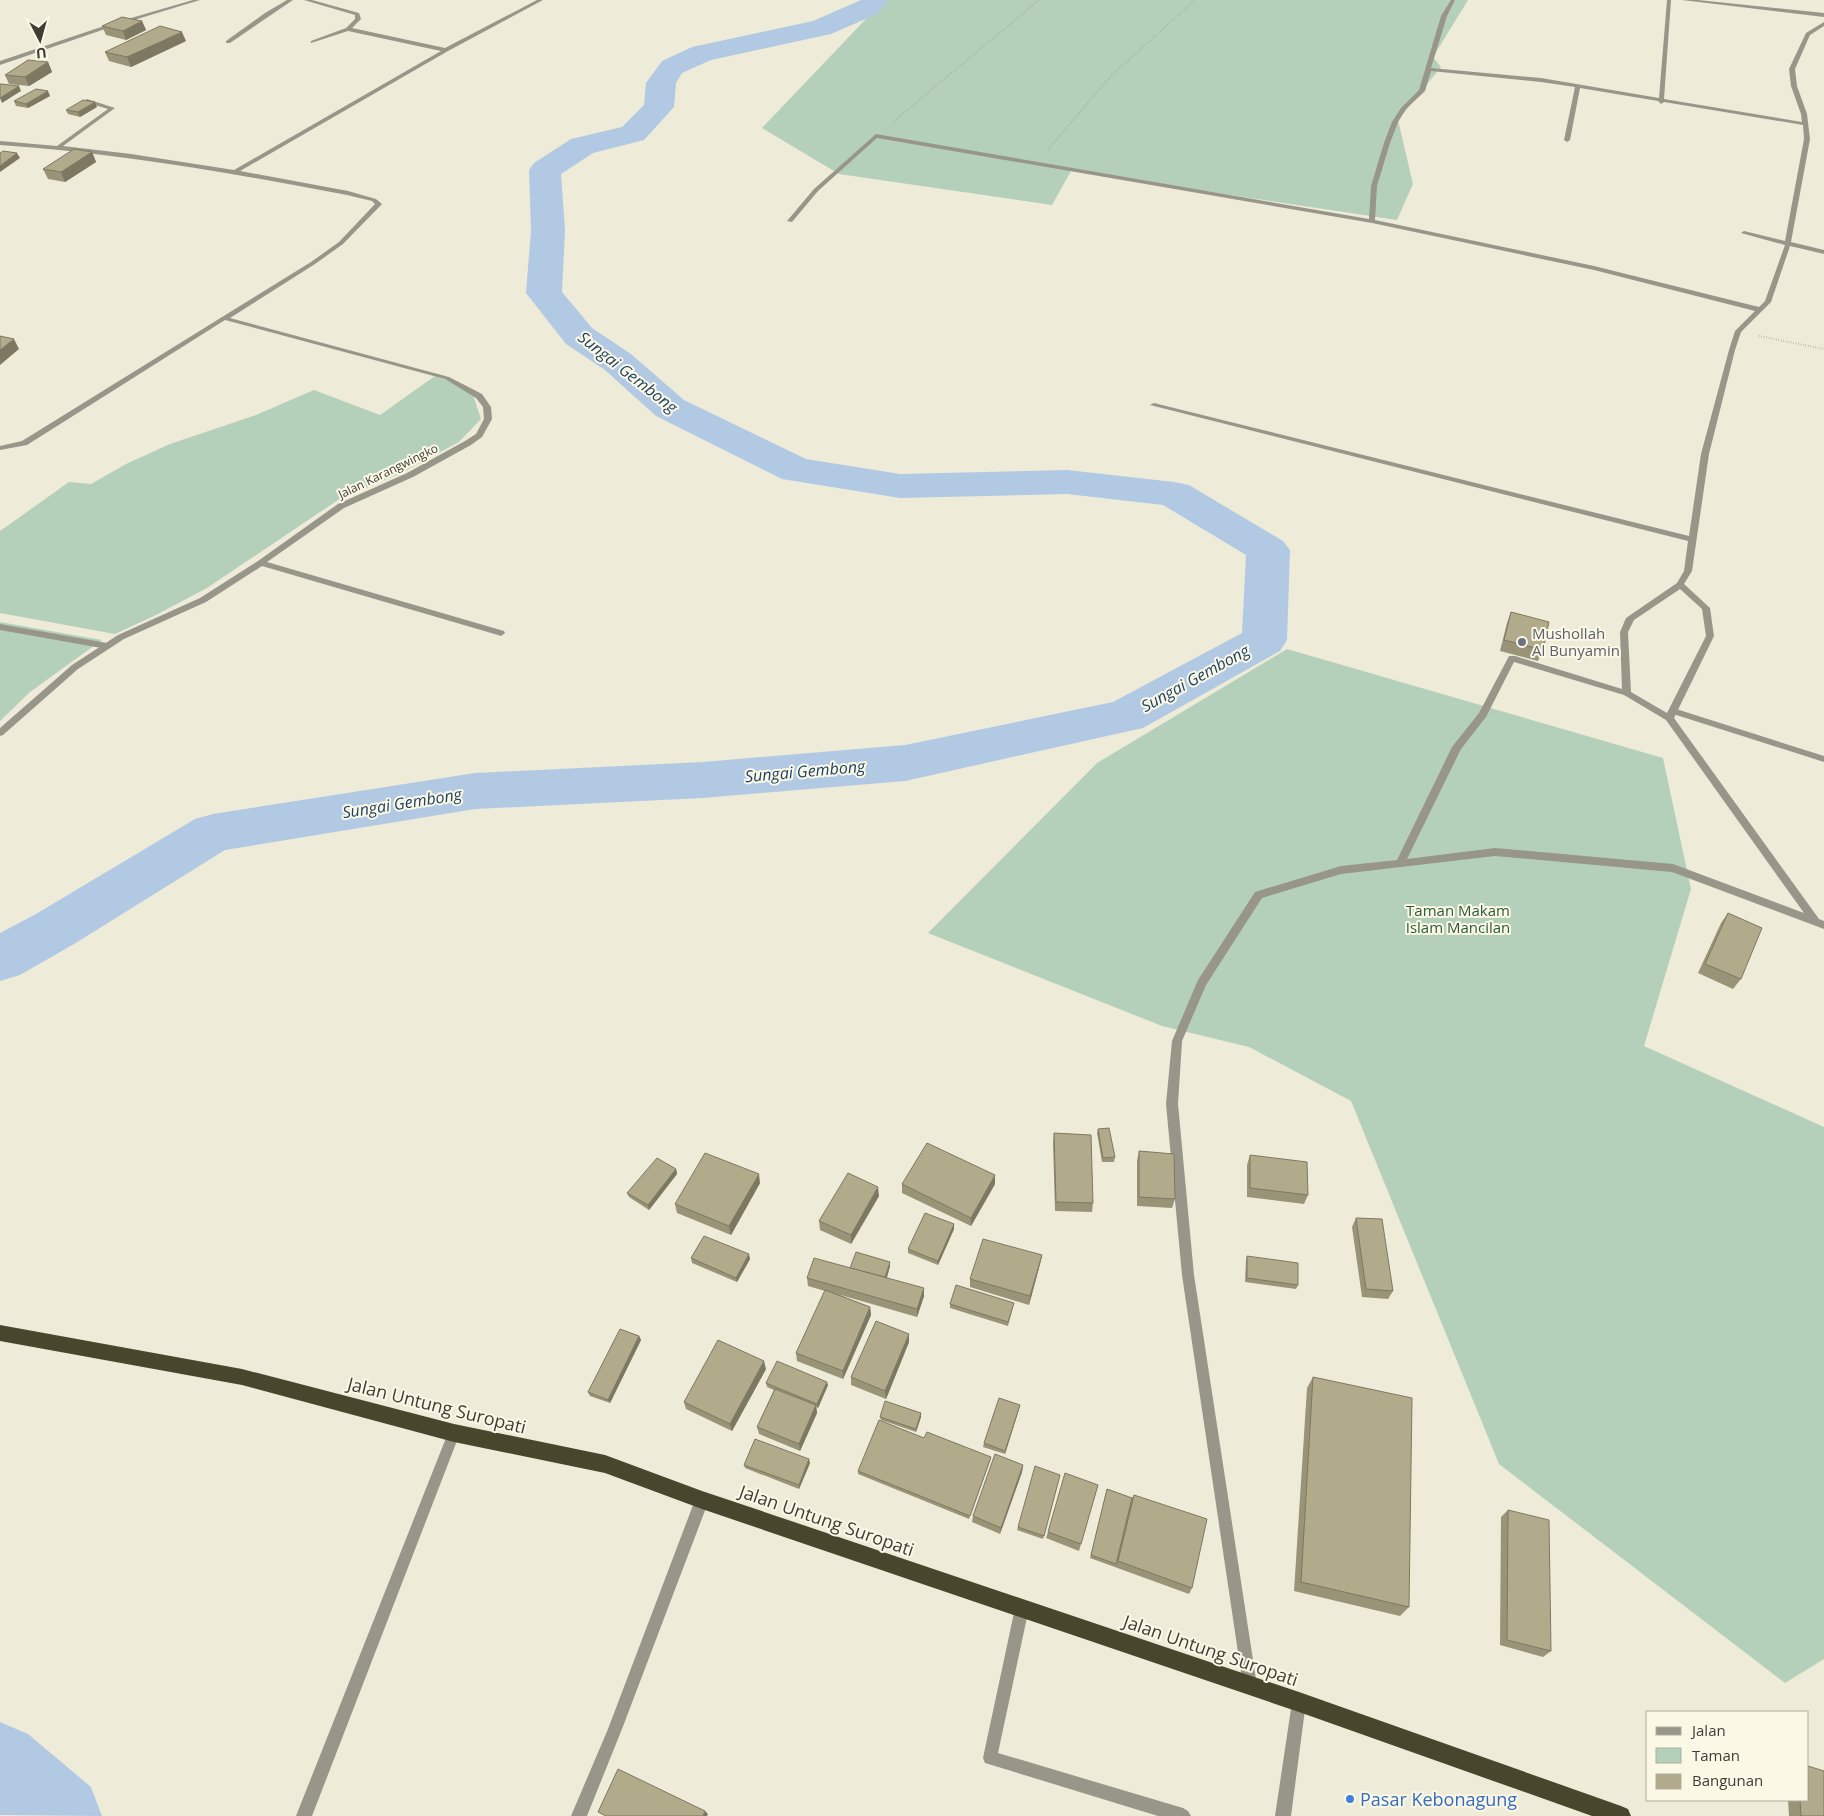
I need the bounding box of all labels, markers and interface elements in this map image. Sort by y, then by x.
north arrow [15,15,65,65]
text: U [35,43,48,63]
water label: Sungai Gembong [574,326,683,418]
street label: Jalan Karangwingko [334,439,441,503]
place label: Mushollah Al Bunyamin [1532,623,1620,660]
marker: Mushollah Al Bunyamin [1516,636,1528,648]
water label: Sungai Gembong [1137,639,1254,717]
water label: Sungai Gembong [744,755,867,787]
water label: Sungai Gembong [341,783,464,823]
park label: Taman Makam Islam Mancilan [1406,900,1510,937]
street label: Jalan Untung Suropati [343,1371,529,1439]
street label: Jalan Untung Suropati [735,1478,918,1561]
street label: Jalan Untung Suropati [1119,1608,1302,1691]
legend [1646,1711,1809,1801]
text: Jalan [1690,1720,1726,1740]
text: Taman [1692,1745,1740,1765]
text: Bangunan [1692,1770,1763,1790]
place label: Pasar Kebonagung [1360,1787,1517,1811]
marker: Pasar Kebonagung [1344,1793,1356,1805]

